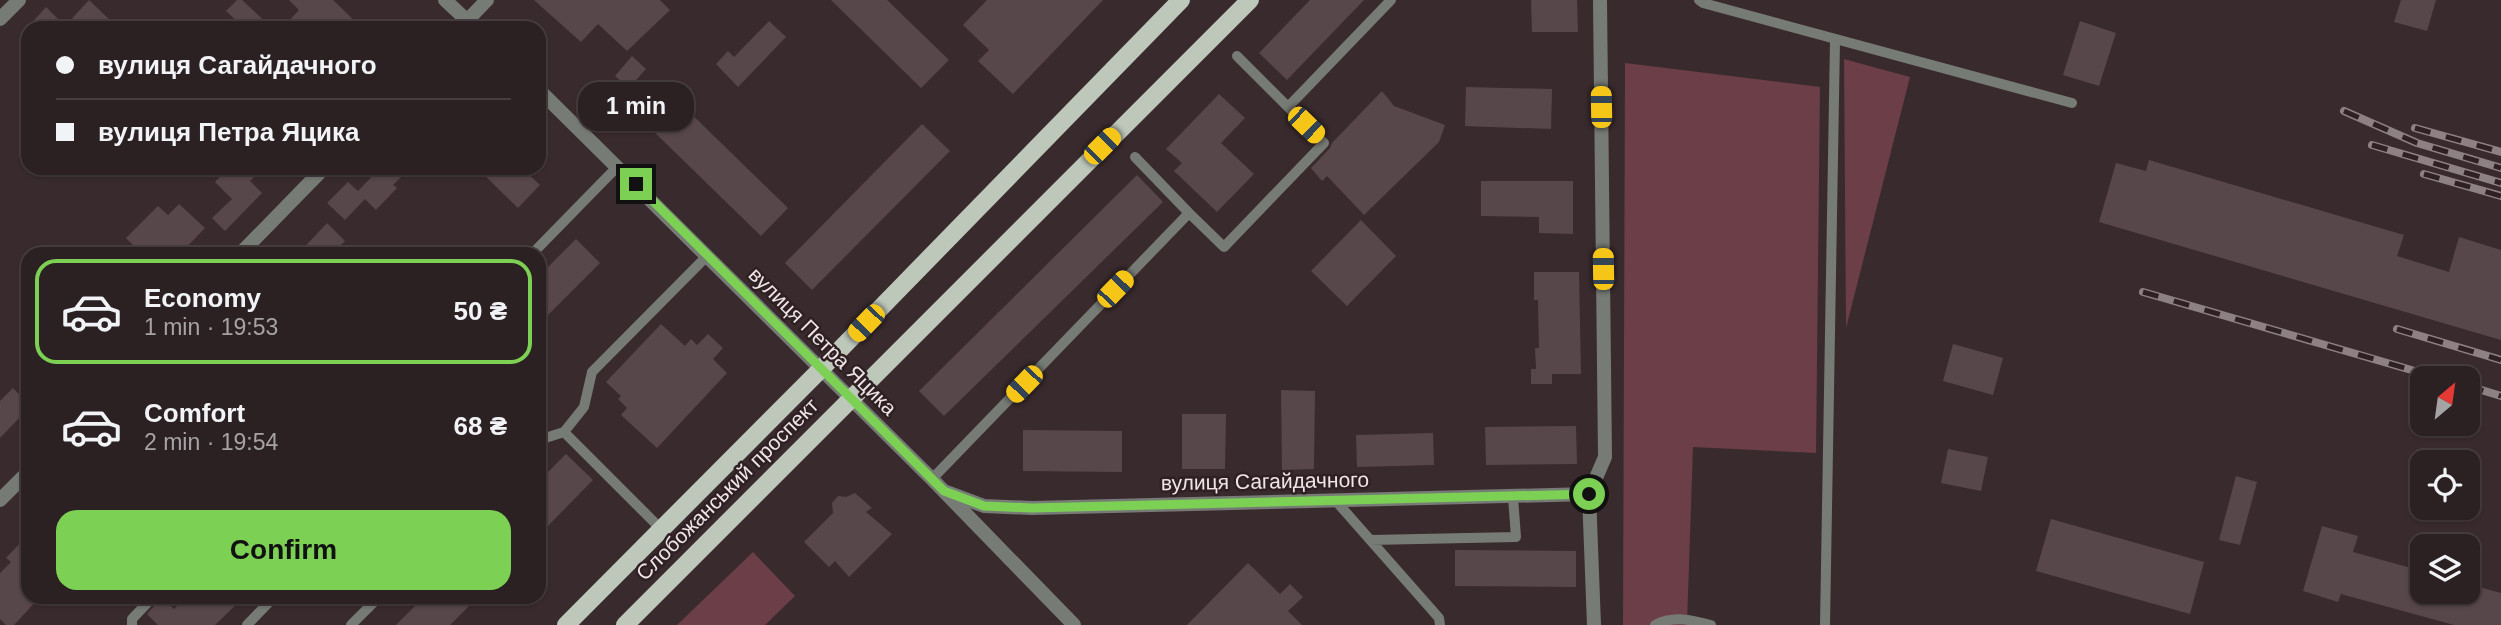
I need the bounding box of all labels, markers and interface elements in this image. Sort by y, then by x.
text: вулиця Сагайдачного [98,50,377,80]
callout: 1 min [578,82,694,132]
car [1591,86,1612,128]
text: 1 min [606,93,666,119]
car [1284,103,1329,147]
text: вулиця Петра Яцика [98,117,360,147]
car [1080,124,1125,168]
route end [620,168,652,200]
car [1593,248,1614,290]
street label: вулиця Петра Яцика [744,262,902,420]
car [1093,267,1138,311]
icon: car [60,280,123,343]
text: Economy [144,283,261,313]
text: 50 ₴ [454,296,507,326]
car [844,301,889,345]
text: 1 min · 19:53 [144,314,278,340]
car [1002,362,1047,406]
north arrow [2410,366,2480,436]
map controls [2410,366,2480,604]
street label: Слобожанський проспект [631,393,823,585]
icon: car [60,395,123,458]
text: Comfort [144,398,245,428]
text: 68 ₴ [454,411,507,441]
text: 2 min · 19:54 [144,429,278,455]
button: locate [2410,450,2480,520]
street label: вулиця Сагайдачного [1161,468,1369,494]
route start [1573,478,1605,510]
button: Confirm [56,510,511,590]
button: layers [2410,534,2480,604]

